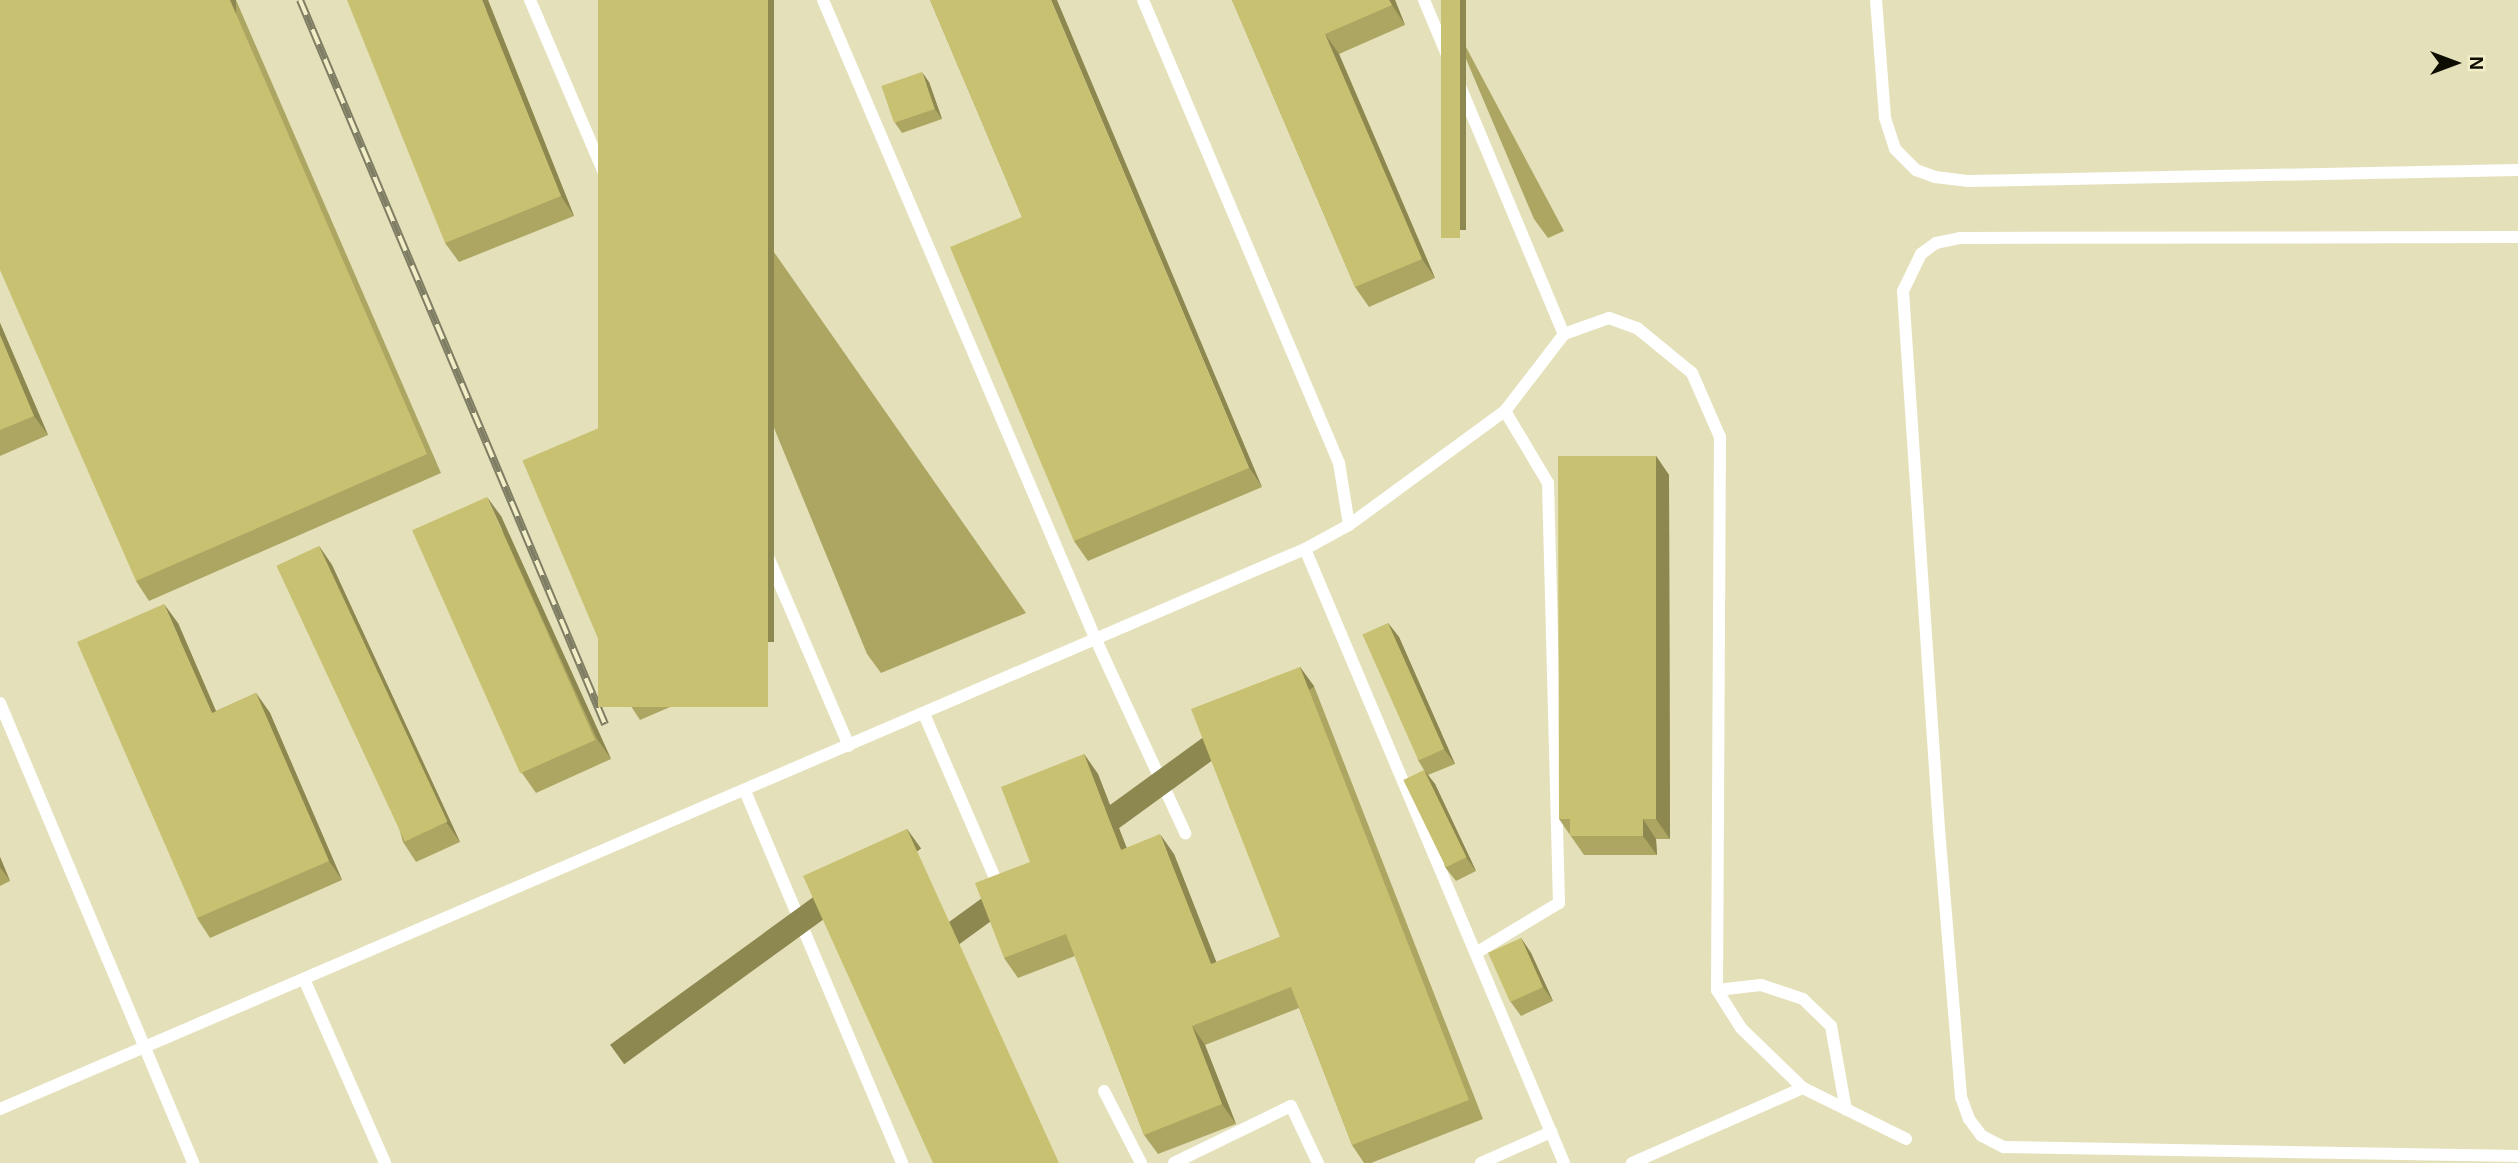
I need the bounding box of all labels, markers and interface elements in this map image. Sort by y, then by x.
north arrow [2420,28,2490,98]
text: N [2466,56,2487,70]

